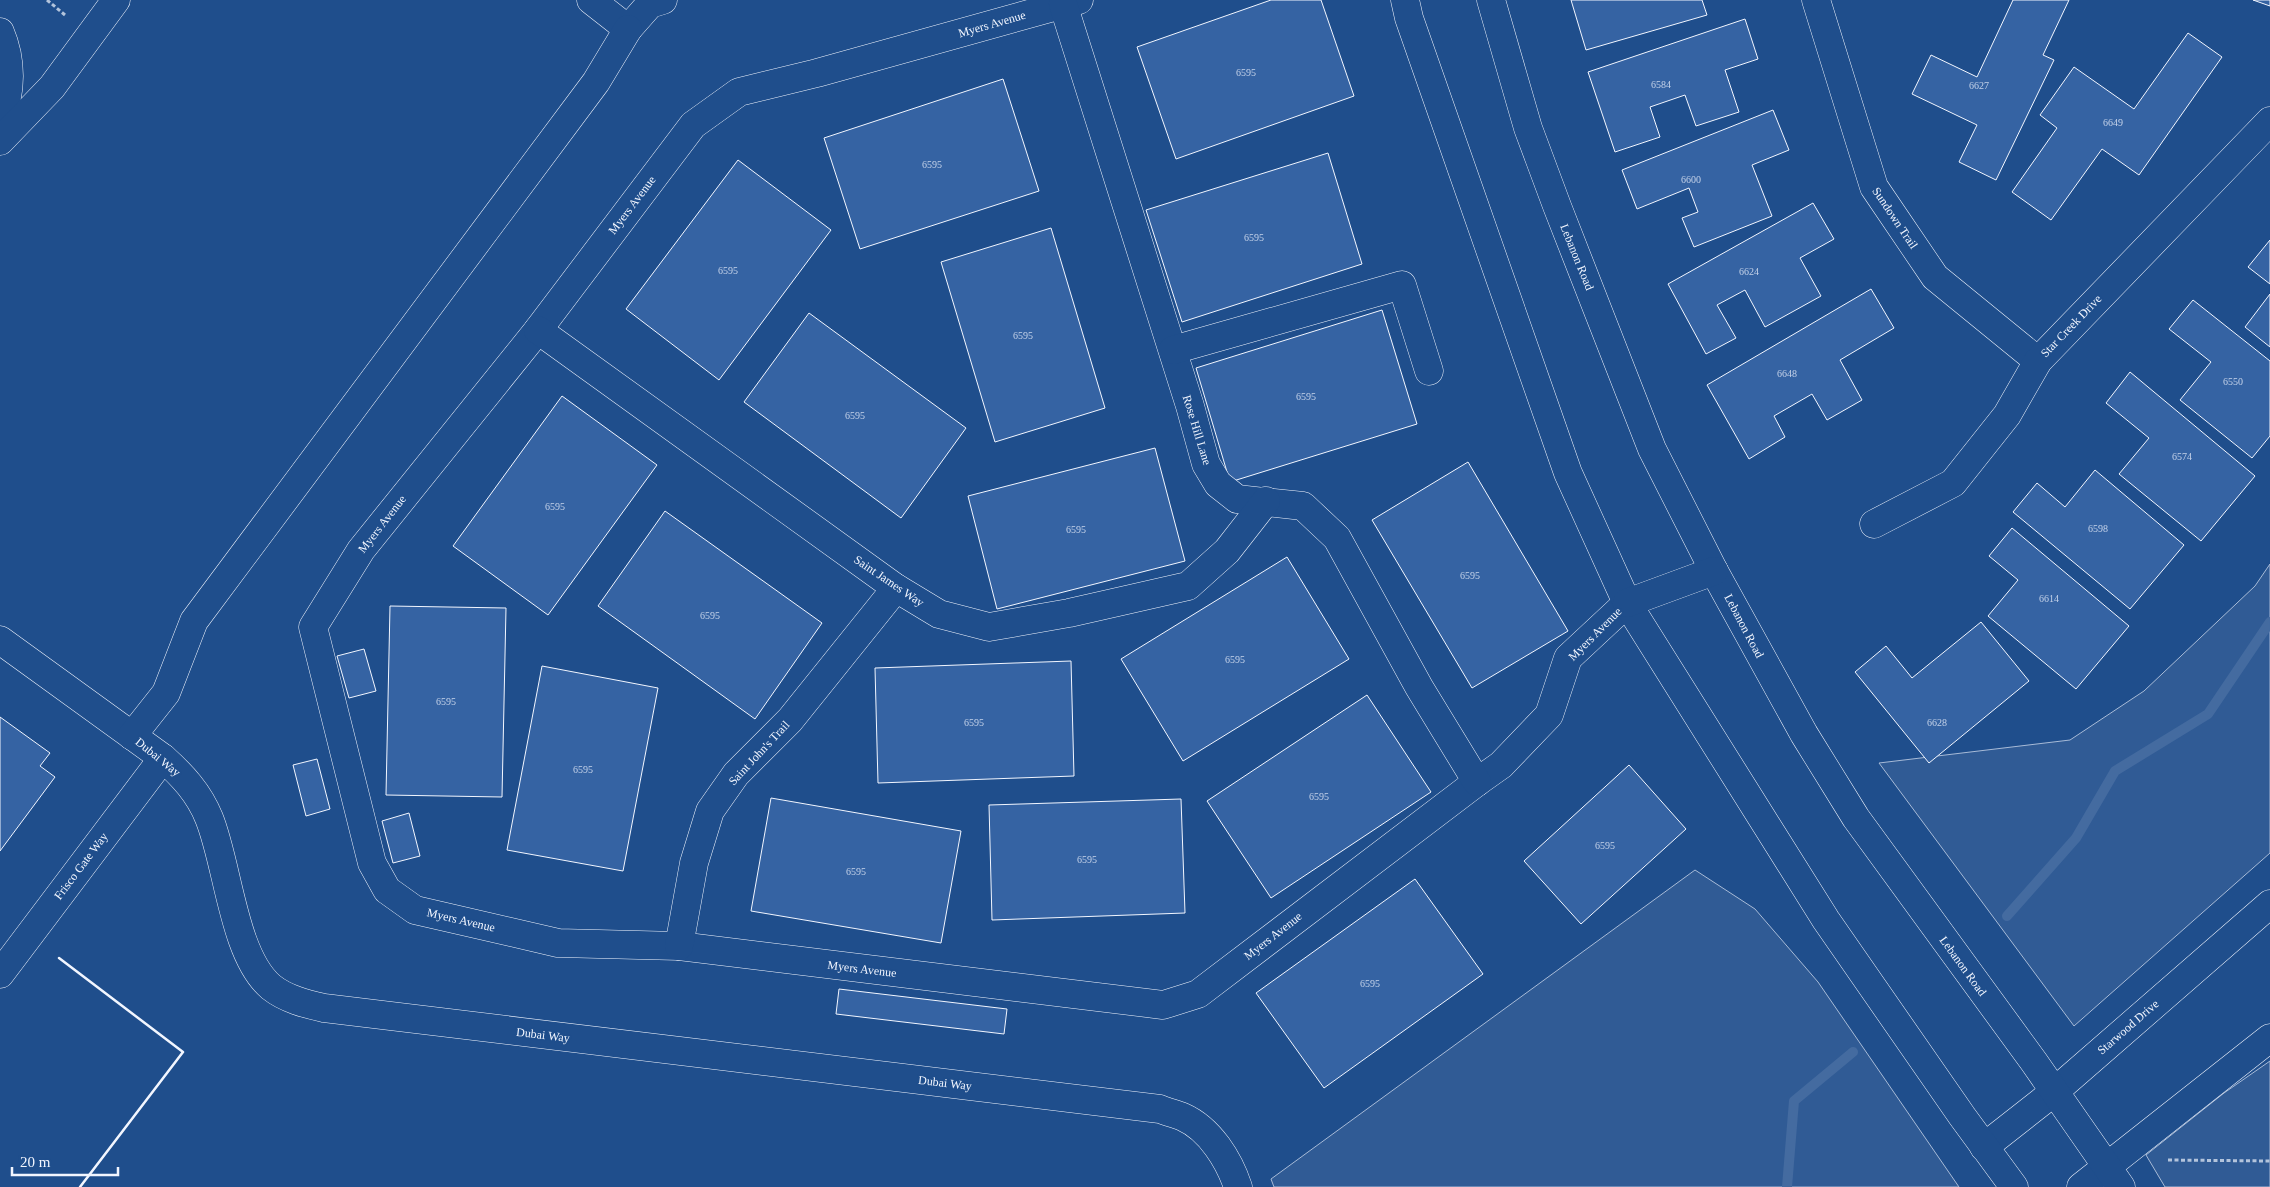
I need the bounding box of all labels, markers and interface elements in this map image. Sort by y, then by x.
street label: Myers Avenue [957,8,1027,40]
house number: 6595 [1236,67,1256,78]
house number: 6584 [1651,79,1671,90]
house number: 6627 [1969,80,1989,91]
house number: 6649 [2103,117,2123,128]
house number: 6595 [922,159,942,170]
street label: Myers Avenue [606,173,658,237]
house number: 6600 [1681,174,1701,185]
street label: Sundown Trail [1869,185,1921,252]
street label: Lebanon Road [1557,222,1597,292]
house number: 6595 [1244,232,1264,243]
house number: 6595 [718,265,738,276]
house number: 6624 [1739,266,1759,277]
street label: Star Creek Drive [2038,292,2104,360]
house number: 6595 [1013,330,1033,341]
house number: 6648 [1777,368,1797,379]
house number: 6550 [2223,376,2243,387]
house number: 6595 [1296,391,1316,402]
street label: Rose Hill Lane [1180,393,1214,467]
house number: 6595 [845,410,865,421]
house number: 6574 [2172,451,2192,462]
street label: Myers Avenue [355,492,409,556]
house number: 6595 [545,501,565,512]
house number: 6598 [2088,523,2108,534]
house number: 6595 [1066,524,1086,535]
street label: Saint James Way [851,552,927,610]
house number: 6595 [1460,570,1480,581]
street label: Lebanon Road [1721,592,1767,660]
house number: 6614 [2039,593,2059,604]
street label: Myers Avenue [1566,605,1624,663]
house number: 6595 [700,610,720,621]
house number: 6595 [1225,654,1245,665]
house number: 6595 [436,696,456,707]
street label: Saint John's Trail [726,717,793,788]
house number: 6595 [964,717,984,728]
house number: 6628 [1927,717,1947,728]
street label: Dubai Way [133,735,183,779]
house number: 6595 [573,764,593,775]
house number: 6595 [1309,791,1329,802]
street label: Frisco Gate Way [51,830,111,902]
house number: 6595 [1595,840,1615,851]
house number: 6595 [1077,854,1097,865]
house number: 6595 [846,866,866,877]
street label: Myers Avenue [426,905,496,935]
street label: Myers Avenue [1241,909,1305,963]
street label: Lebanon Road [1937,933,1989,999]
street label: Myers Avenue [827,958,897,980]
house number: 6595 [1360,978,1380,989]
street label: Starwood Drive [2095,997,2161,1057]
street label: Dubai Way [515,1025,571,1045]
street label: Dubai Way [917,1073,973,1093]
scale bar [12,1144,119,1176]
text: 20 m [20,1154,51,1170]

